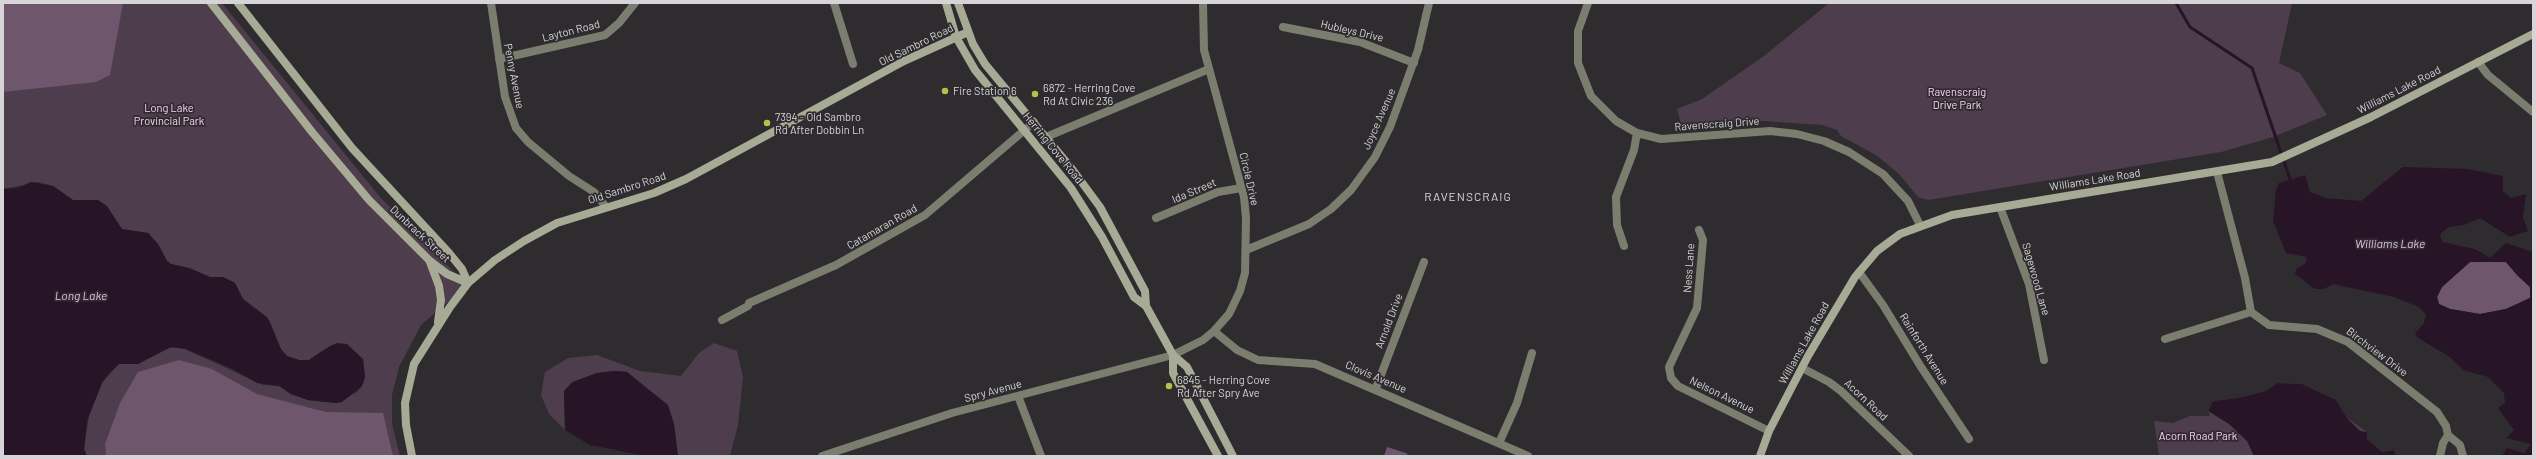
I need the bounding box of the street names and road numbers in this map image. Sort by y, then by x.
street label: Layton Road [541,17,601,45]
street label: Hubleys Drive [1319,17,1385,45]
street label: Old Sambro Road [877,21,955,69]
street label: Penny Avenue [501,42,527,110]
street label: Williams Lake Road [2355,63,2443,117]
street label: Joyce Avenue [1360,86,1398,152]
street label: Herring Cove Road [1020,110,1086,186]
street label: Ravenscraig Drive [1674,114,1760,134]
street label: Circle Drive [1236,151,1262,207]
street label: Williams Lake Road [2048,166,2142,194]
street label: Old Sambro Road [586,169,668,207]
street label: Ida Street [1170,176,1218,206]
street label: Catamaran Road [845,202,919,252]
street label: Dunbrack Street [387,203,453,265]
street label: Sagewood Lane [2019,241,2053,317]
street label: Ness Lane [1681,243,1697,293]
street label: Arnold Drive [1372,292,1406,350]
street label: Williams Lake Road [1776,300,1832,386]
street label: Rainforth Avenue [1897,311,1951,387]
street label: Birchview Drive [2344,325,2410,379]
street label: Clovis Avenue [1343,358,1409,396]
street label: Nelson Avenue [1688,374,1756,416]
street label: Spry Avenue [963,377,1023,405]
street label: Acorn Road [1842,377,1890,423]

